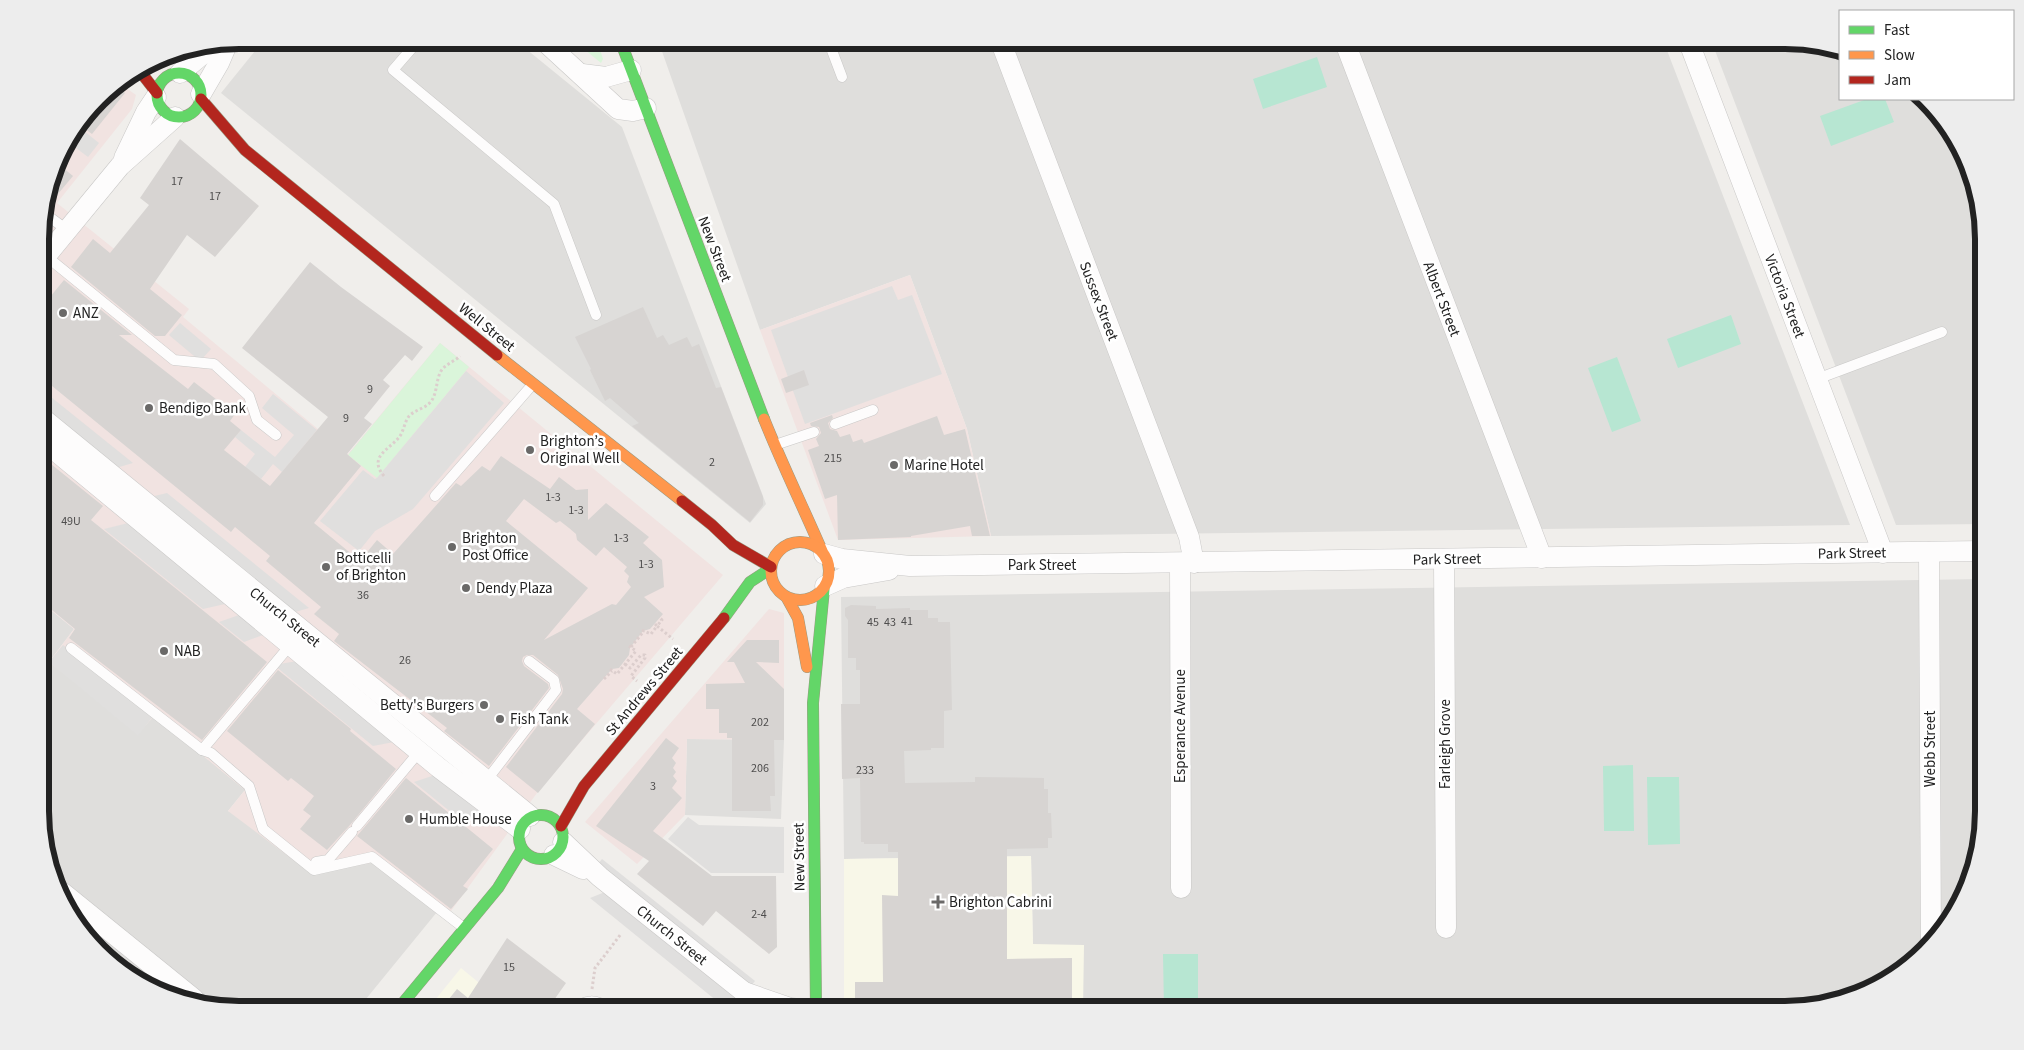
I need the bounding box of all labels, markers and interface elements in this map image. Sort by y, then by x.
legend [1839,10,2014,100]
text: Fast [1884,20,1910,41]
text: Slow [1884,45,1915,66]
text: Jam [1884,70,1911,91]
house number: 17 [171,173,183,190]
house number: 17 [209,188,221,205]
street label: New Street [692,213,737,285]
street label: Victoria Street [1759,251,1810,341]
street label: Sussex Street [1074,259,1123,344]
street label: Albert Street [1418,259,1465,340]
street label: Well Street [454,298,520,357]
place label: ANZ [73,303,99,324]
marker: ANZ [57,307,69,319]
house number: 9 [367,381,373,398]
place label: Bendigo Bank [159,398,247,419]
marker: Bendigo Bank [143,402,155,414]
house number: 9 [343,410,349,427]
place label: Brighton’s Original Well [540,431,620,469]
marker: Brighton’s Original Well [524,444,536,456]
house number: 215 [824,450,842,467]
house number: 2 [709,454,715,471]
place label: Marine Hotel [904,455,984,476]
marker: Marine Hotel [888,459,900,471]
house number: 1-3 [545,489,561,506]
house number: 1-3 [568,502,584,519]
house number: 49U [61,513,81,530]
place label: Brighton Post Office [462,528,529,566]
house number: 1-3 [613,530,629,547]
marker: Brighton Post Office [446,541,458,553]
street label: Park Street [1818,542,1886,565]
place label: Botticelli of Brighton [336,548,406,586]
street label: Park Street [1413,548,1481,571]
street label: Park Street [1008,555,1076,576]
house number: 1-3 [638,556,654,573]
marker: Botticelli of Brighton [320,561,332,573]
place label: Dendy Plaza [476,578,553,599]
street label: Church Street [245,582,325,652]
marker: Dendy Plaza [460,582,472,594]
house number: 36 [357,587,369,604]
house number: 41 [901,613,913,630]
house number: 45 [867,614,879,631]
house number: 43 [884,614,896,631]
place label: NAB [174,641,201,662]
street label: St Andrews Street [601,642,688,740]
marker: NAB [158,645,170,657]
house number: 26 [399,652,411,669]
street label: Esperance Avenue [1170,669,1191,783]
place label: Betty's Burgers [380,695,474,716]
marker: Betty's Burgers [478,699,490,711]
street label: Farleigh Grove [1435,699,1456,789]
place label: Fish Tank [510,709,569,730]
street label: Webb Street [1920,711,1941,787]
marker: Fish Tank [494,713,506,725]
house number: 202 [751,714,769,731]
house number: 206 [751,760,769,777]
house number: 233 [856,762,874,779]
house number: 3 [650,778,656,795]
place label: Humble House [419,809,512,830]
marker: Humble House [403,813,415,825]
street label: New Street [788,823,811,891]
place label: Brighton Cabrini [949,892,1052,913]
marker: Brighton Cabrini [931,895,945,909]
street label: Church Street [632,900,712,970]
house number: 2-4 [751,906,767,923]
house number: 15 [503,959,515,976]

